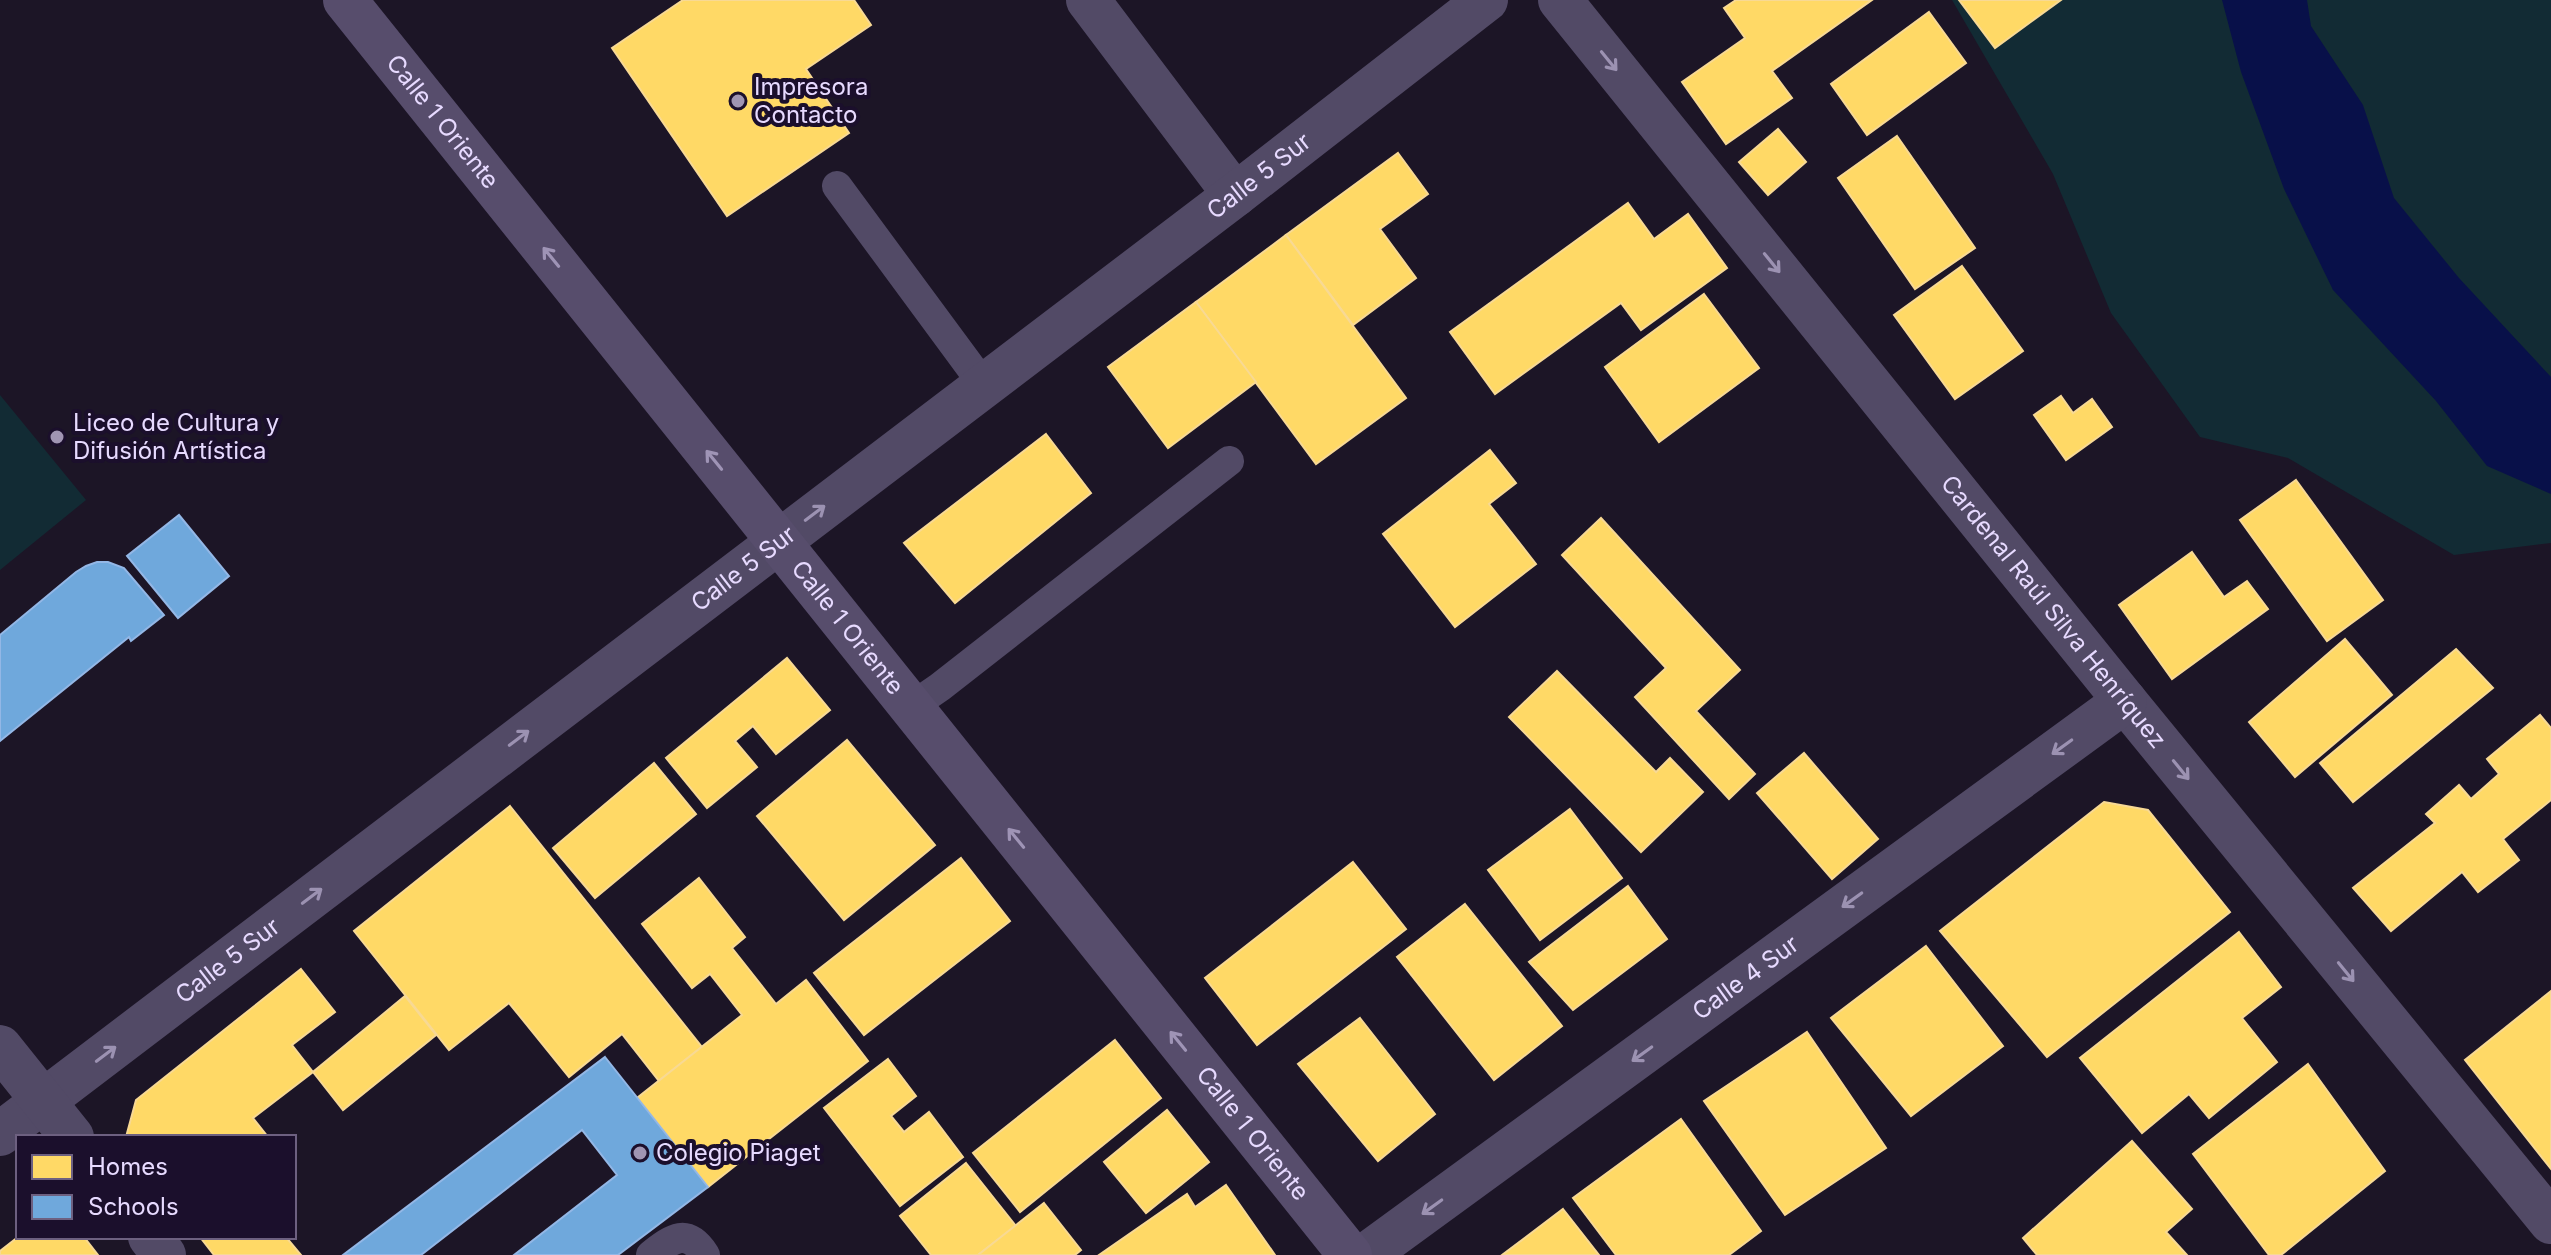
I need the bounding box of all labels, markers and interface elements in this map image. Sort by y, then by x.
street label: Calle 1 Oriente [381,49,505,194]
one-way arrow [1600,50,1617,71]
place label: Impresora Contacto [754,72,868,129]
marker: Impresora Contacto [729,92,747,110]
street label: Calle 5 Sur [1201,127,1316,225]
one-way arrow [542,247,560,268]
one-way arrow [1763,252,1780,273]
place label: Liceo de Cultura y Difusión Artística [73,408,279,465]
marker: Liceo de Cultura y Difusión Artística [48,428,66,446]
one-way arrow [705,450,722,471]
street label: Cardenal Raúl Silva Henríquez [1935,469,2172,754]
one-way arrow [804,504,825,521]
street label: Calle 5 Sur [685,519,801,617]
street label: Calle 1 Oriente [786,554,910,700]
one-way arrow [508,730,529,747]
one-way arrow [2051,739,2073,755]
one-way arrow [2172,760,2190,780]
one-way arrow [1007,828,1025,849]
one-way arrow [301,888,323,905]
one-way arrow [1841,892,1863,909]
street label: Calle 5 Sur [169,912,285,1009]
street label: Calle 4 Sur [1687,929,1804,1026]
one-way arrow [2337,961,2355,981]
one-way arrow [1170,1031,1187,1052]
one-way arrow [1631,1045,1653,1062]
one-way arrow [95,1046,116,1063]
street label: Calle 1 Oriente [1191,1060,1315,1206]
legend [16,1135,296,1239]
place label: Colegio Piaget [656,1138,821,1167]
marker: Colegio Piaget [631,1144,649,1162]
text: Homes [88,1152,168,1181]
text: Schools [88,1192,179,1221]
one-way arrow [1421,1199,1443,1215]

